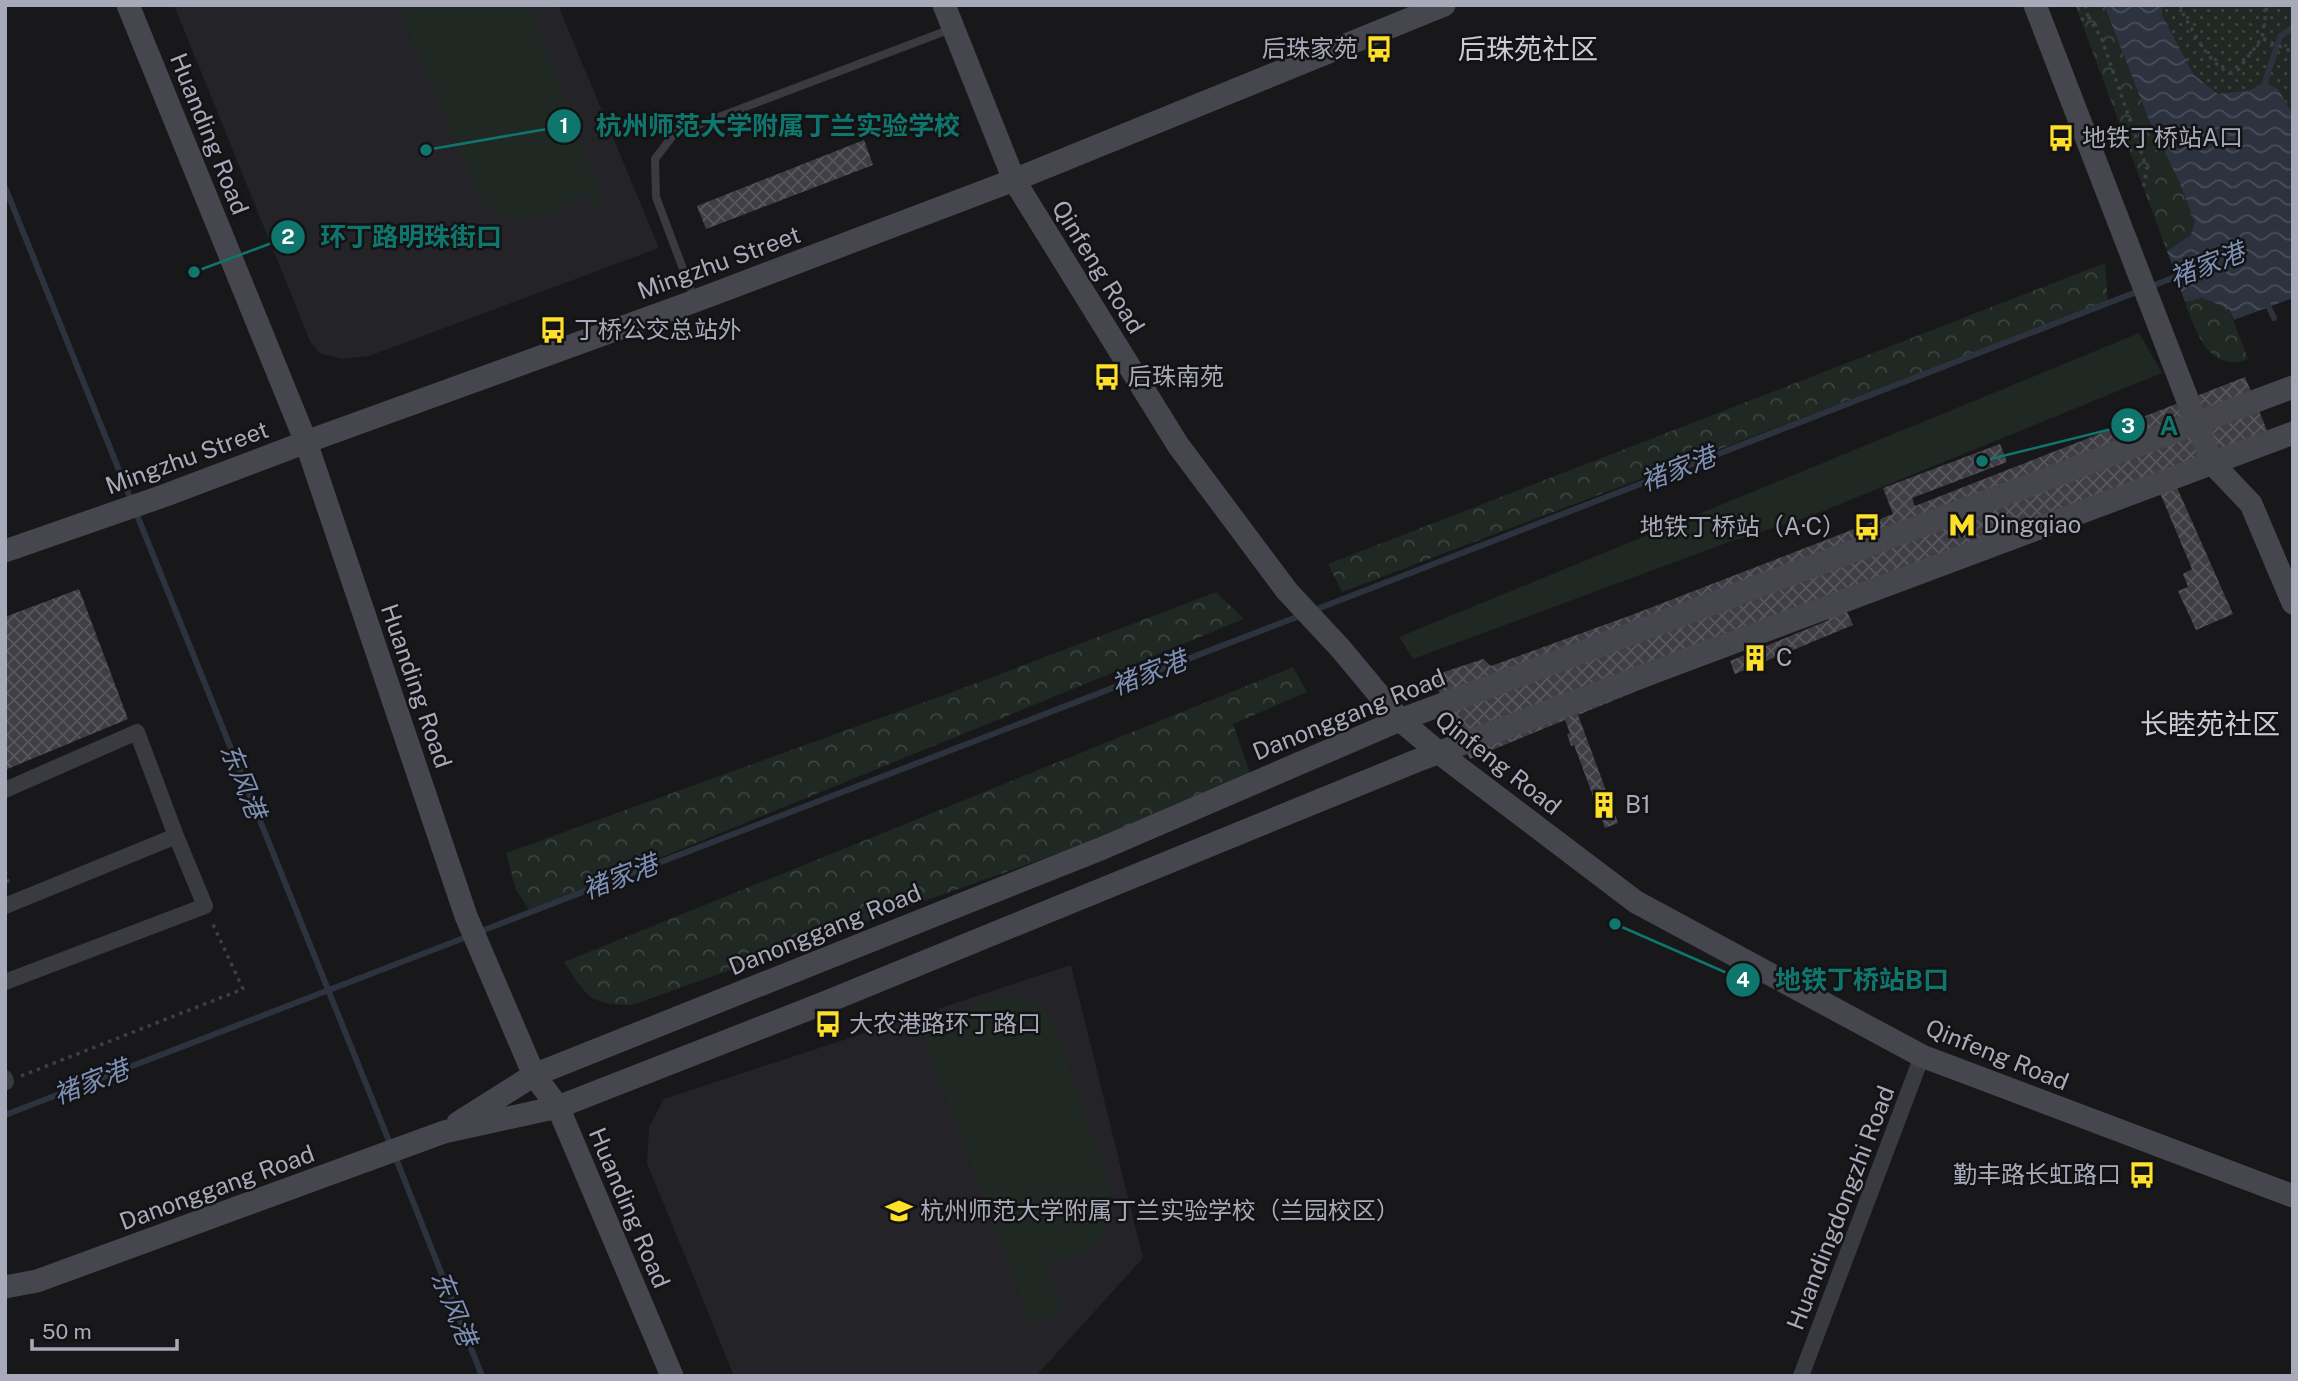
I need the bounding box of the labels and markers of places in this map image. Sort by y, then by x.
place label: 后珠家苑 [1262,34,1358,62]
bus stop icon: 后珠家苑 [1364,34,1394,64]
callout: 杭州师范大学附属丁兰实验学校 [547,102,974,149]
bus stop icon: 地铁丁桥站A口 [2046,123,2076,153]
place label: 地铁丁桥站A口 [2082,123,2243,151]
callout: 环丁路明珠街口 [271,213,516,260]
bus stop icon: 丁桥公交总站外 [538,315,568,345]
place label: 丁桥公交总站外 [574,315,742,343]
bus stop icon: 后珠南苑 [1092,362,1122,392]
place label: 后珠南苑 [1128,362,1224,390]
callout: A [2111,402,2193,449]
metro station icon: Dingqiao [1947,510,1977,540]
place label: Dingqiao [1983,510,2081,538]
place label: 地铁丁桥站（A·C） [1640,512,1846,540]
bus stop icon: 地铁丁桥站（A·C） [1852,512,1882,542]
building icon: C [1740,643,1770,673]
place label: C [1776,643,1793,671]
building icon: B1 [1589,790,1619,820]
place label: B1 [1625,790,1651,818]
callout: 地铁丁桥站B口 [1726,956,1963,1003]
bus stop icon: 大农港路环丁路口 [813,1009,843,1039]
place label: 大农港路环丁路口 [849,1009,1041,1037]
place label: 勤丰路长虹路口 [1953,1160,2121,1188]
bus stop icon: 勤丰路长虹路口 [2127,1160,2157,1190]
school or university icon: 杭州师范大学附属丁兰实验学校（兰园校区） [884,1196,914,1226]
place label: 杭州师范大学附属丁兰实验学校（兰园校区） [920,1196,1400,1224]

